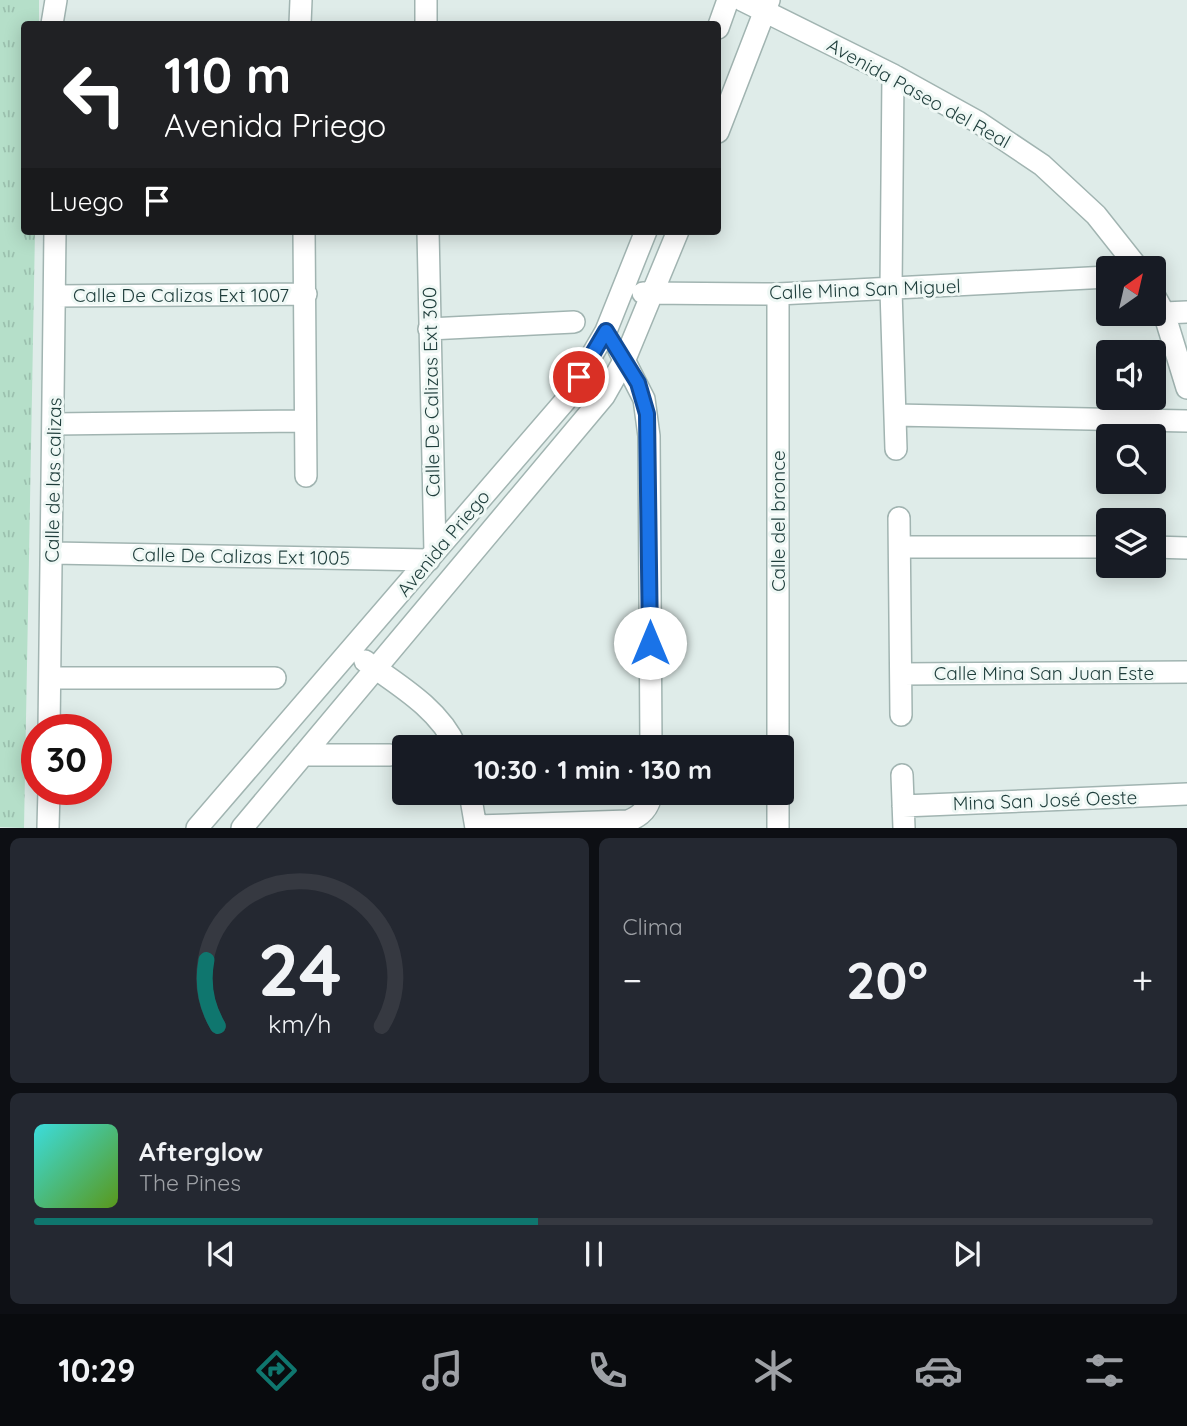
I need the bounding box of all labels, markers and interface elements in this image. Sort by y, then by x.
street label: Avenida Paseo del Real [823,33,1015,153]
text: 110 m [164,44,291,105]
icon: left [49,49,140,140]
text: Avenida Priego [164,105,386,145]
icon: arrive [138,182,176,220]
text: Luego [49,185,124,218]
north arrow [1096,256,1166,326]
map controls [1096,256,1166,578]
street label: Calle Mina San Miguel [769,274,961,304]
street label: Calle De Calizas Ext 1007 [73,283,289,307]
street label: Calle De Calizas Ext 300 [417,287,445,497]
button: sound [1096,340,1166,410]
pin [549,347,609,407]
icon: arrive [560,358,598,396]
street label: Calle de las calizas [40,397,66,563]
button: search [1096,424,1166,494]
street label: Calle del bronce [766,450,790,592]
street label: Avenida Priego [391,485,495,601]
button: layers [1096,508,1166,578]
street label: Calle De Calizas Ext 1005 [132,542,350,570]
position arrow [613,606,687,680]
street label: Calle Mina San Juan Este [934,661,1154,685]
speed limit sign: 30 [21,714,112,805]
text: 10:30 · 1 min · 130 m [474,753,712,786]
street label: Mina San José Oeste [952,785,1138,815]
text: Clima [623,912,683,941]
text: 24 [257,924,341,1015]
text: 20° [846,947,928,1012]
text: − [623,956,642,1004]
text: + [1132,956,1153,1004]
text: km/h [268,1008,331,1039]
text: Afterglow [139,1135,263,1168]
text: The Pines [139,1168,241,1197]
icon: previous [202,1235,240,1273]
icon: pause [575,1235,613,1273]
icon: next [948,1235,986,1273]
icon: directions [252,1346,301,1395]
icon: music [418,1346,467,1395]
icon: phone [583,1346,632,1395]
icon: climate [749,1346,798,1395]
icon: car [914,1346,963,1395]
icon: filters [1080,1346,1129,1395]
text: 10:29 [58,1350,135,1390]

